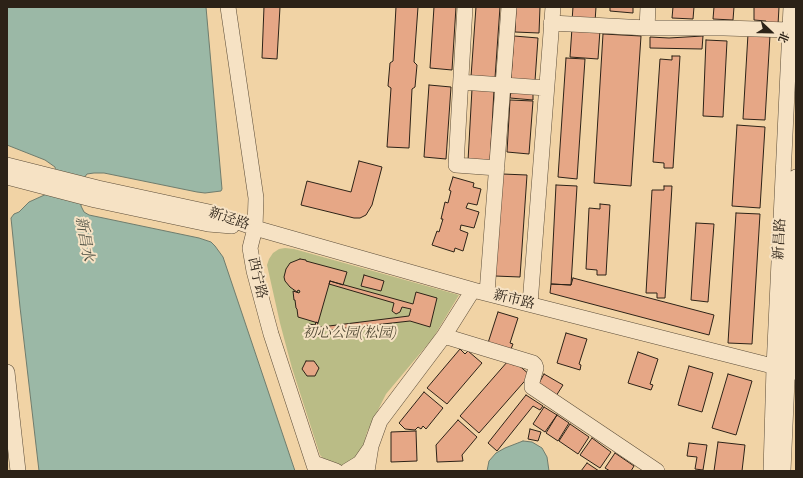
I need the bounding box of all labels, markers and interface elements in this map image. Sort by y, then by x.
north arrow [751,12,791,52]
text: 北 [775,30,790,44]
street label: 新迳路 [206,204,252,234]
water label: 新昌水 [71,215,97,263]
street label: 新昌路 [771,218,789,260]
street label: 西宁路 [244,256,270,300]
street label: 新市路 [492,287,536,313]
park label: 初心公园(松园) [303,325,397,341]

